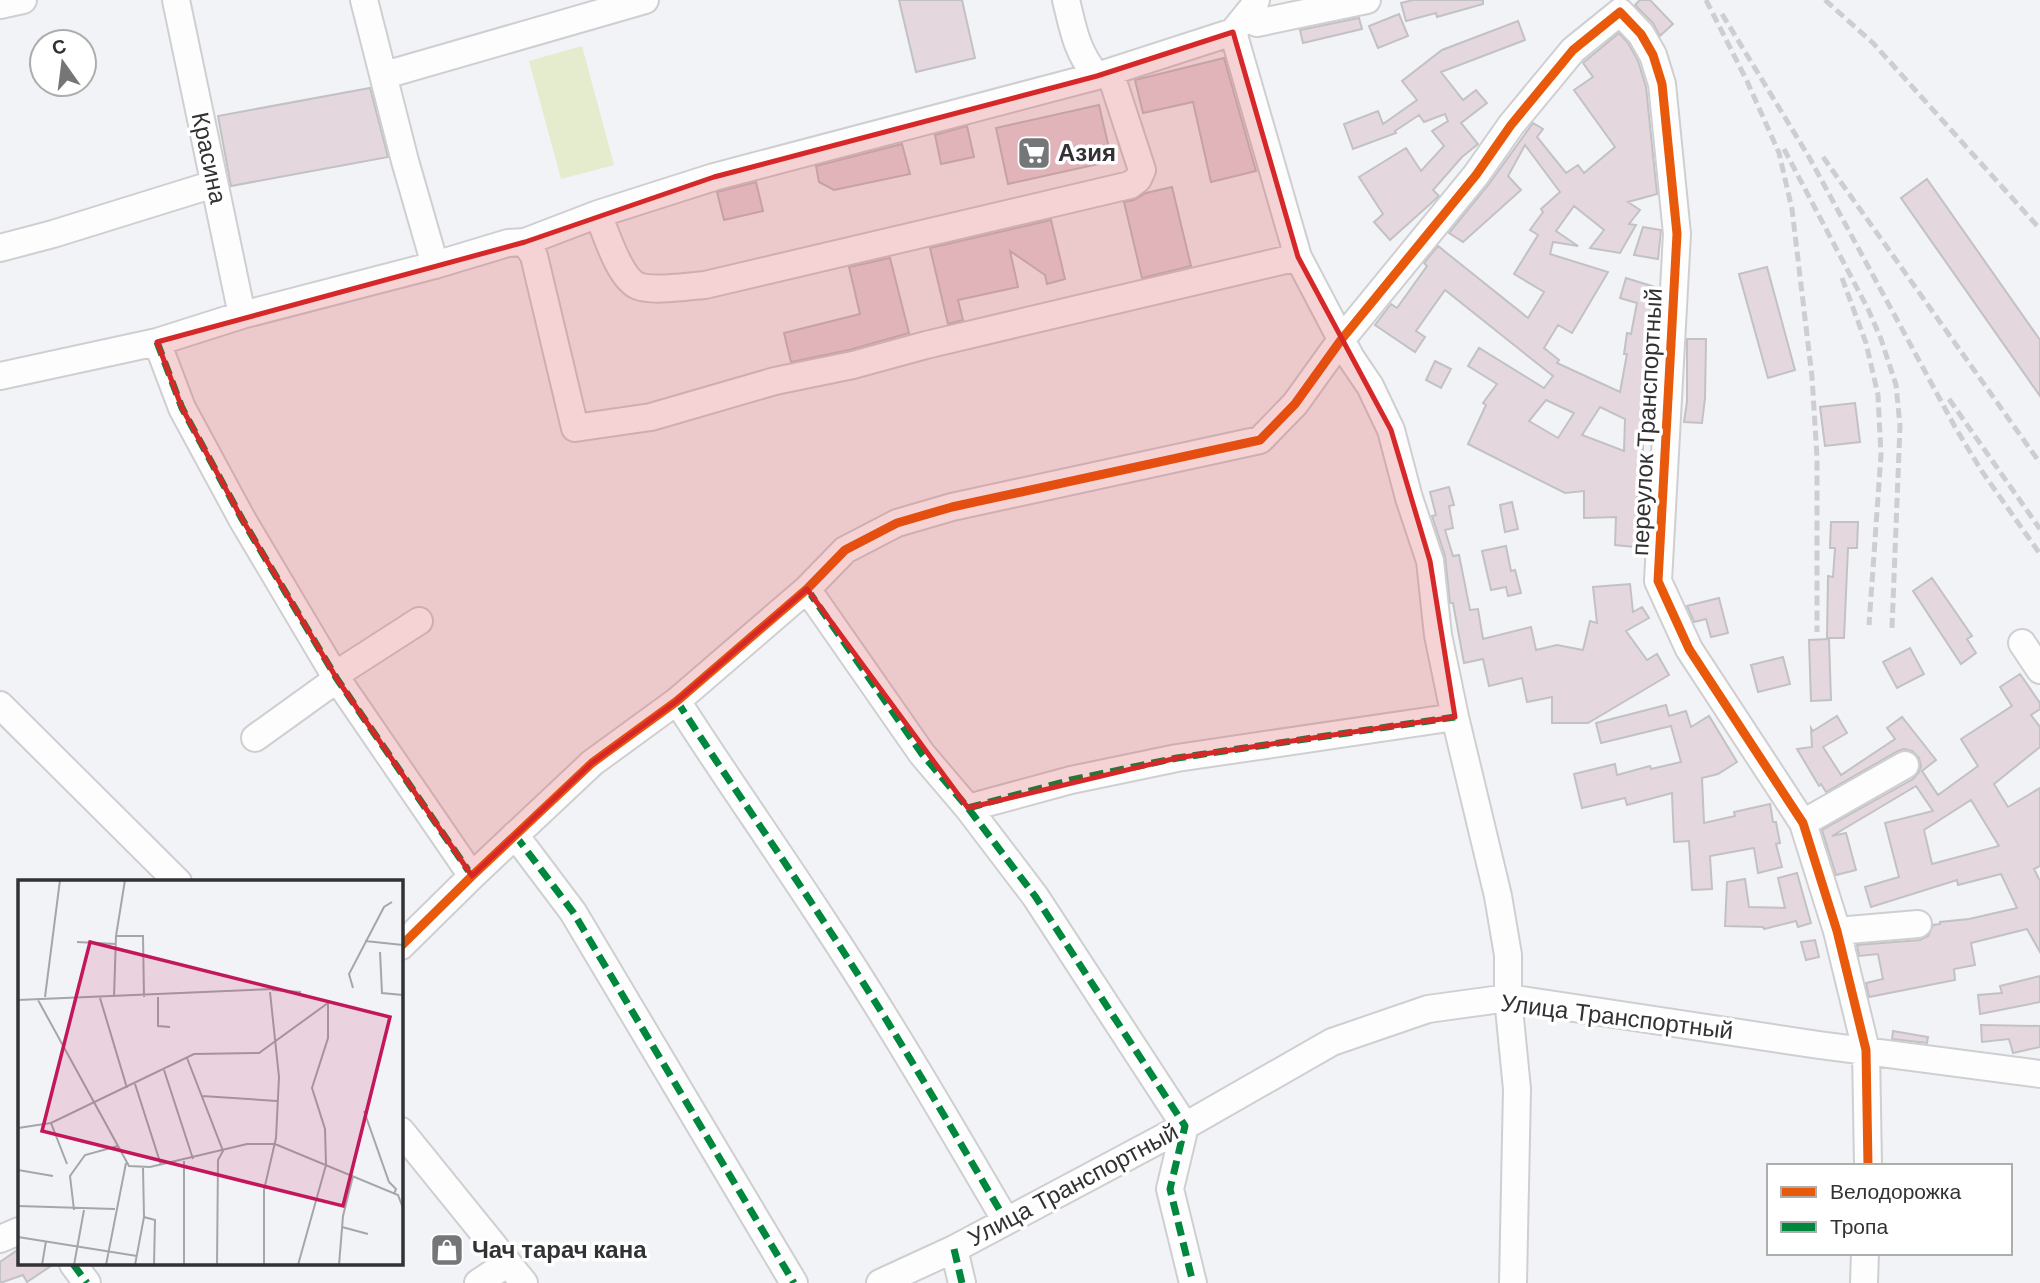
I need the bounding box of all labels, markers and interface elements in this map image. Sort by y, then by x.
north arrow [28,28,98,98]
text: С [49,33,69,61]
street label: Красина [185,109,234,207]
supermarket icon: Азия [1015,134,1053,172]
place label: Азия [1058,137,1116,168]
street label: переулок Транспортный [1624,287,1669,557]
inset map [18,880,402,1266]
street label: Улица Транспортный [1499,987,1735,1046]
street label: Улица Транспортный [962,1116,1183,1253]
legend [1767,1164,2012,1255]
text: Велодорожка [1830,1178,1961,1206]
text: Тропа [1830,1213,1888,1241]
shop icon: Чач тарач кана [428,1231,466,1269]
place label: Чач тарач кана [472,1234,647,1265]

